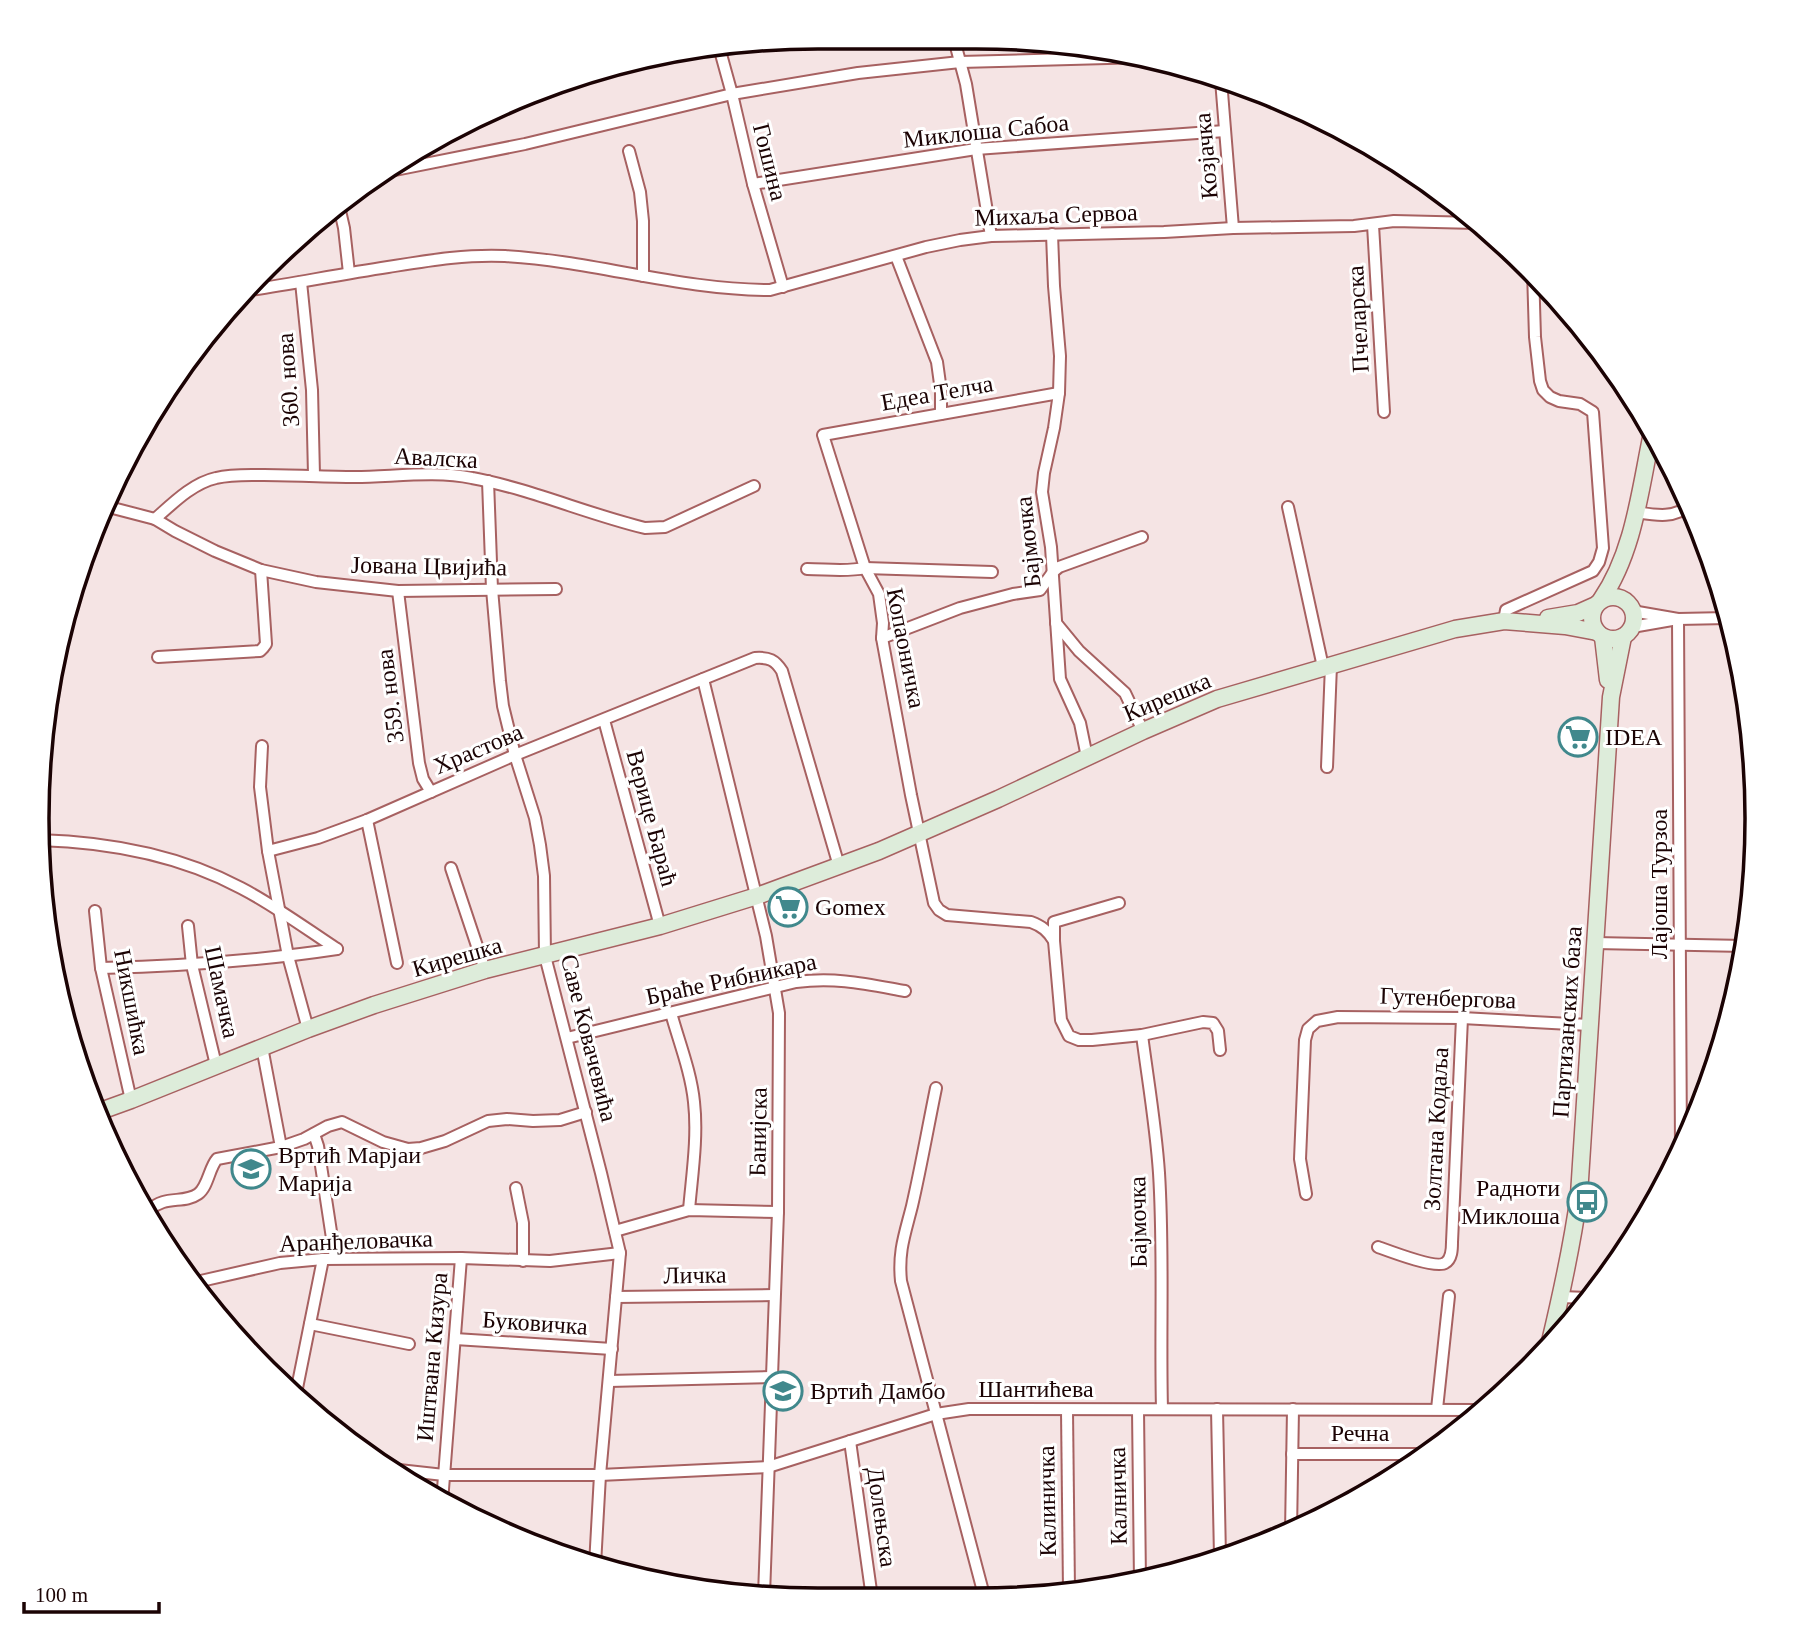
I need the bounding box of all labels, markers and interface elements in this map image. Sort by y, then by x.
street label: Миклоша Сабоа [902,109,1070,153]
street label: Козјачка [1189,111,1223,200]
street label: Гошина [748,121,792,204]
street label: Михаља Сервоа [974,199,1138,231]
street label: Пчеларска [1342,264,1374,373]
street label: 360. нова [272,332,304,428]
street label: Едеа Телча [879,370,996,416]
street label: Авалска [393,443,479,473]
street label: Бајмочка [1010,495,1046,589]
street label: Јована Цвијића [351,552,508,580]
street label: Копаоничка [882,586,930,711]
street label: 359. нова [371,647,409,744]
street label: Кирешка [1120,667,1215,727]
supermarket icon: IDEA [1557,716,1599,758]
street label: Храстова [429,718,527,779]
place label: IDEA [1605,724,1663,750]
street label: Верице Бараћ [621,747,683,889]
street label: Лајоша Турзоа [1646,808,1672,959]
supermarket icon: Gomex [767,886,809,928]
place label: Gomex [815,894,886,920]
street label: Партизанских база [1547,925,1587,1119]
street label: Кирешка [409,932,505,982]
street label: Шамачка [200,944,245,1041]
street label: Никшићка [109,947,155,1057]
street label: Браће Рибникара [643,948,819,1010]
street label: Саве Ковачевића [556,952,622,1125]
street label: Гутенбергова [1379,983,1517,1013]
street label: Золтана Кодаља [1419,1046,1453,1211]
street label: Банијска [744,1087,772,1177]
place label: Вртић Марјаи Марија [278,1142,421,1196]
school or university icon: Вртић Марјаи Марија [230,1148,272,1190]
place label: Радноти Миклоша [1461,1175,1560,1229]
street label: Бајмочка [1124,1176,1152,1268]
bus stop icon: Радноти Миклоша [1566,1181,1608,1223]
street label: Аранђеловачка [279,1225,434,1257]
street label: Личка [663,1261,727,1289]
street label: Иштвана Кизура [412,1271,452,1443]
street label: Буковичка [481,1306,589,1340]
school or university icon: Вртић Дамбо [762,1370,804,1412]
street label: Шантићева [978,1376,1094,1402]
place label: Вртић Дамбо [810,1378,945,1404]
street label: Речна [1331,1420,1390,1446]
street label: Калиничка [1033,1445,1061,1557]
street label: Калничка [1104,1446,1132,1545]
street label: Долењска [862,1465,902,1569]
scale bar [24,1570,159,1614]
text: 100 m [35,1583,88,1607]

